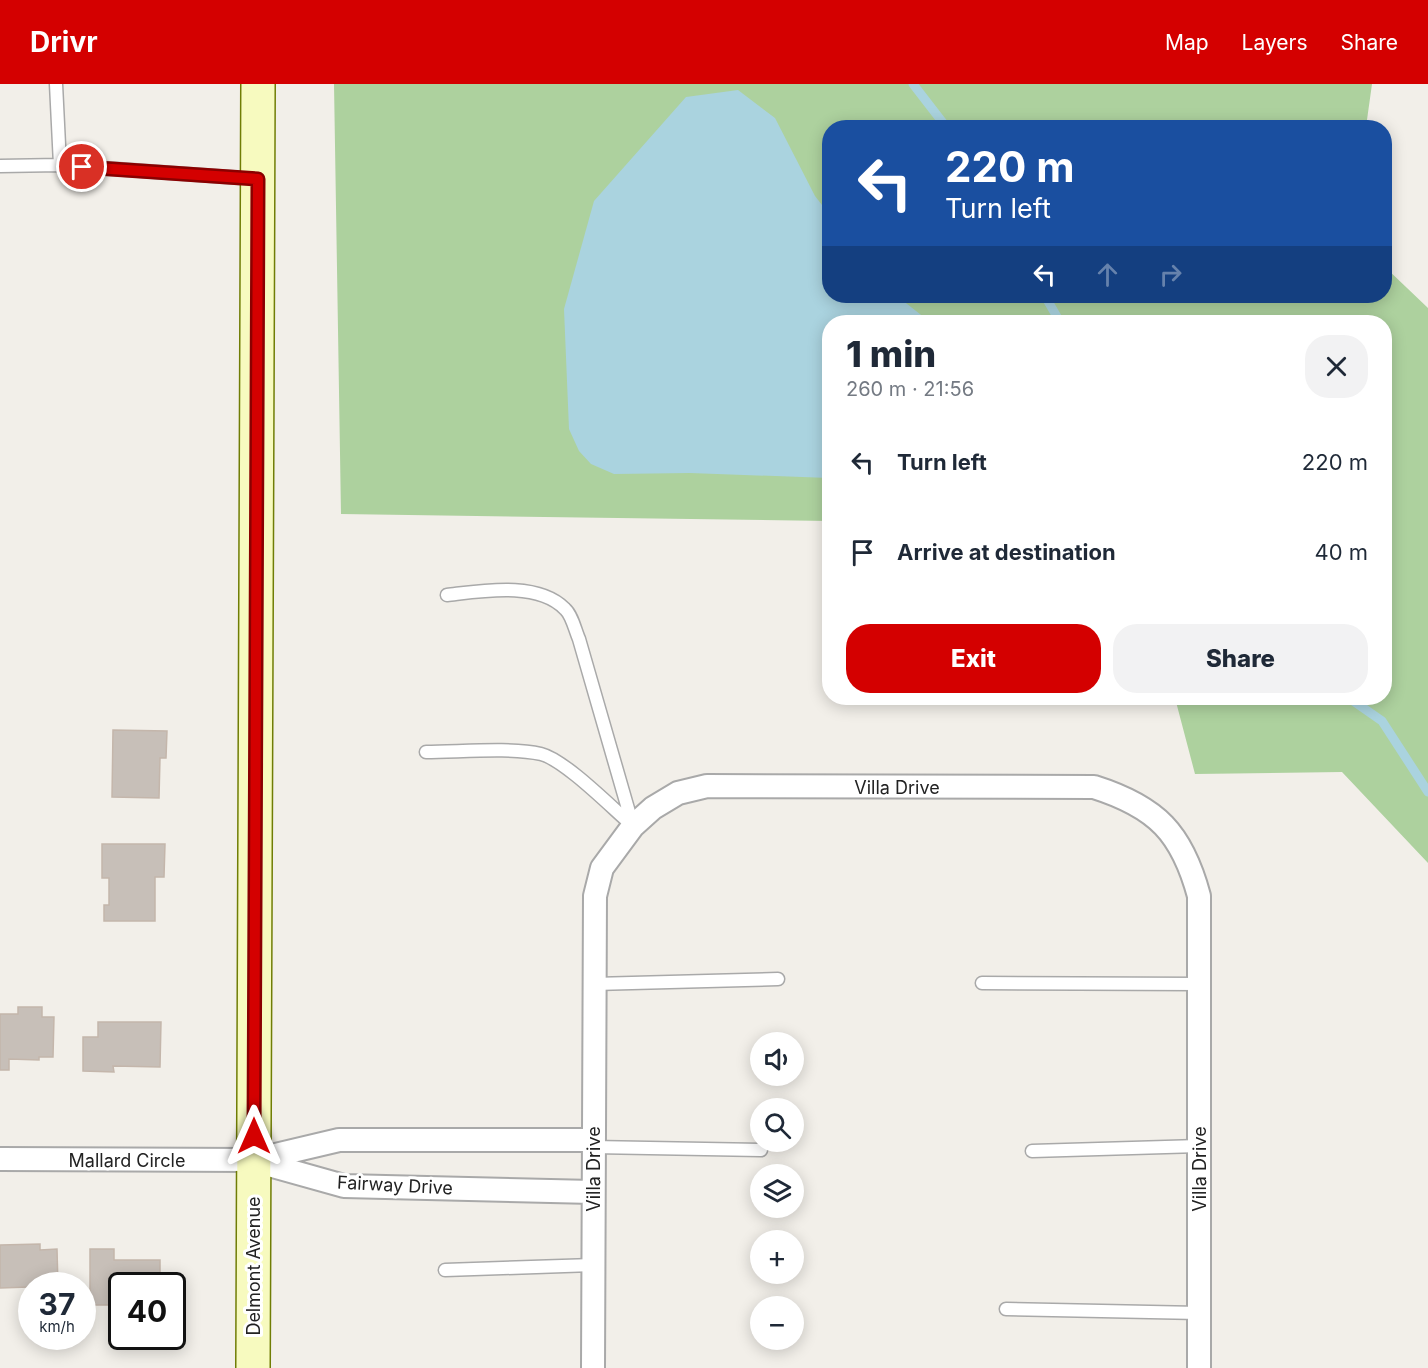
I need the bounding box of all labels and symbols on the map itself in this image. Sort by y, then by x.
pin [56,141,107,192]
street label: Villa Drive [854,777,940,798]
position arrow [222,1104,286,1168]
street label: Villa Drive [583,1126,604,1212]
street label: Villa Drive [1189,1126,1210,1212]
street label: Mallard Circle [69,1150,185,1171]
street label: Fairway Drive [337,1171,453,1199]
street label: Delmont Avenue [243,1196,264,1336]
speed limit sign: 40 [108,1272,186,1350]

